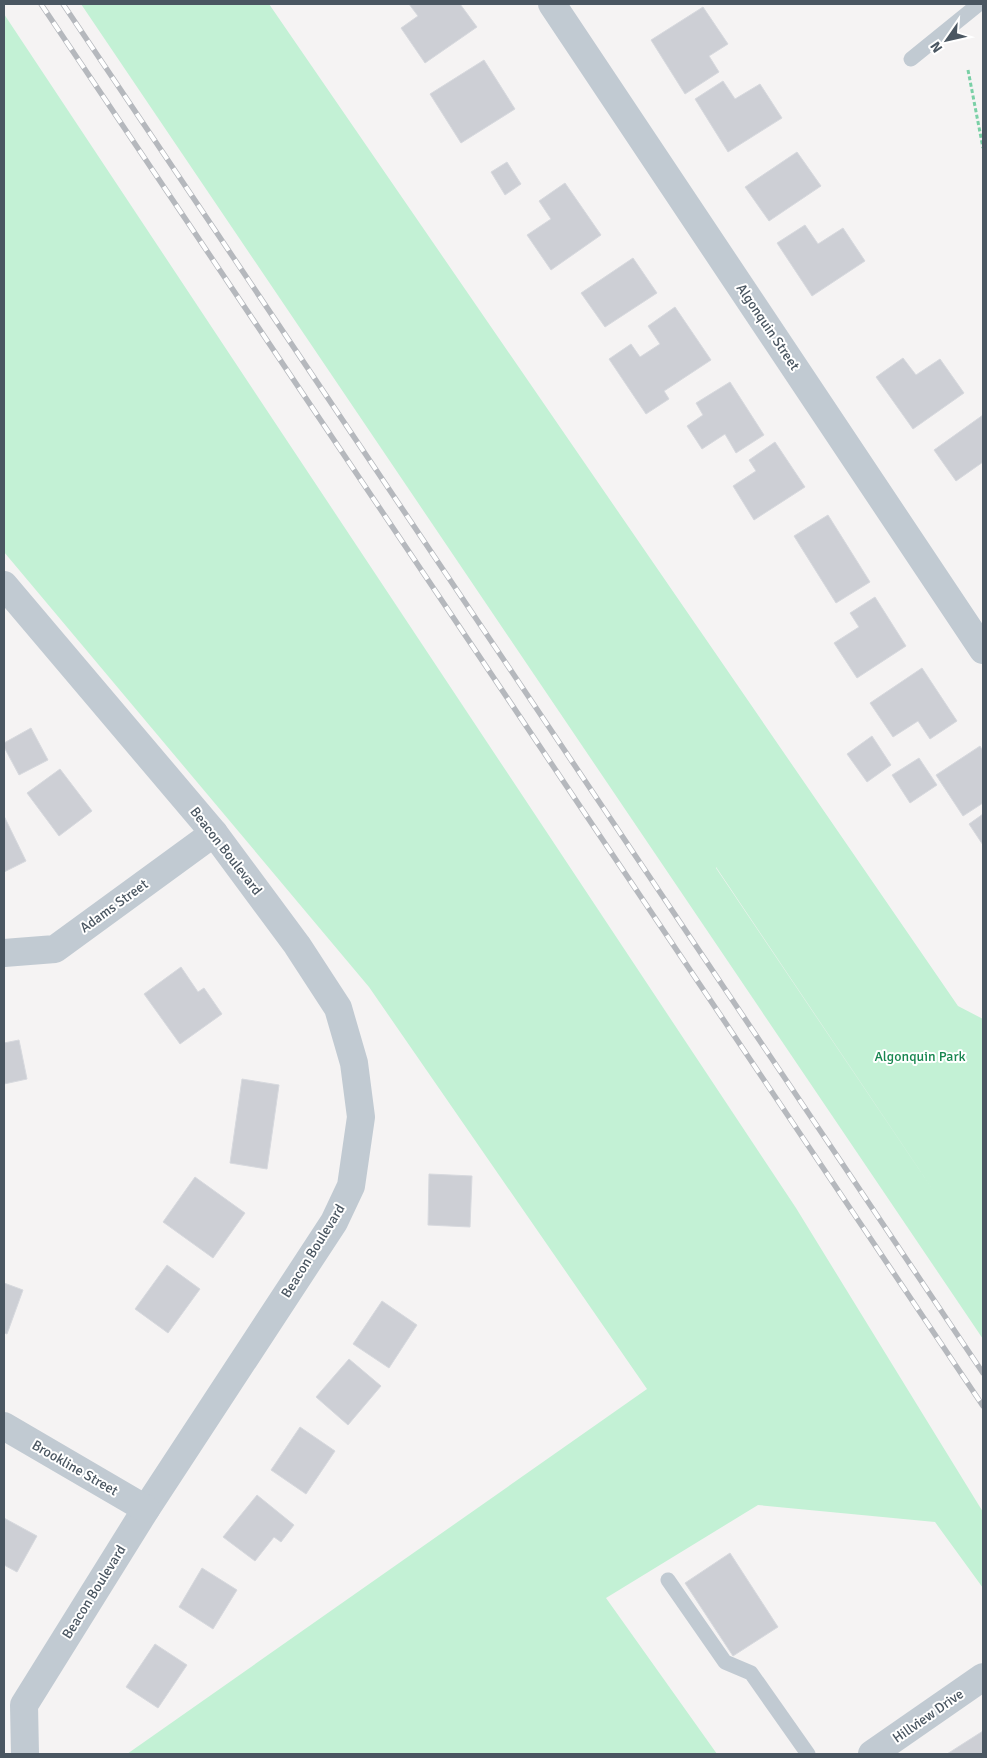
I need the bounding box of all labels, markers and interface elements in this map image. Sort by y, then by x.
north arrow [922,15,972,65]
text: N [927,38,946,56]
street label: Algonquin Street [733,280,803,374]
street label: Beacon Boulevard [186,804,266,898]
street label: Adams Street [77,876,151,936]
park label: Algonquin Park [874,1048,966,1065]
street label: Beacon Boulevard [277,1201,349,1301]
street label: Brookline Street [29,1436,121,1500]
street label: Beacon Boulevard [58,1542,130,1642]
street label: Hillview Drive [889,1685,967,1747]

